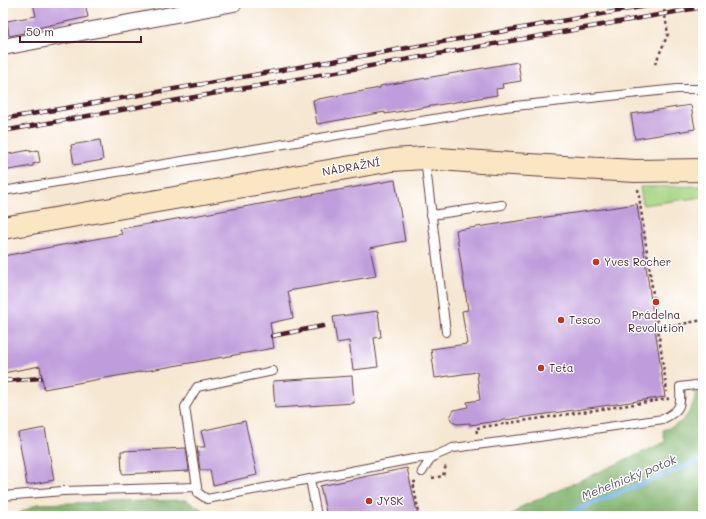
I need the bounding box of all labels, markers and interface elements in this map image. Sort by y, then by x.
scale bar [20,18,141,44]
text: 50 m [26,23,54,39]
street label: NÁDRAŽNÍ [321,154,381,179]
place label: Yves Rocher [604,254,671,269]
marker: Yves Rocher [591,257,601,267]
marker: Prádelna Revolution [651,297,661,307]
place label: Prádelna Revolution [628,307,684,335]
place label: Tesco [569,312,601,327]
marker: Tesco [556,315,566,325]
place label: Teta [549,360,574,375]
marker: Teta [536,363,546,373]
water label: Mehelnický potok [579,450,679,503]
place label: JYSK [377,493,403,508]
marker: JYSK [364,496,374,506]

